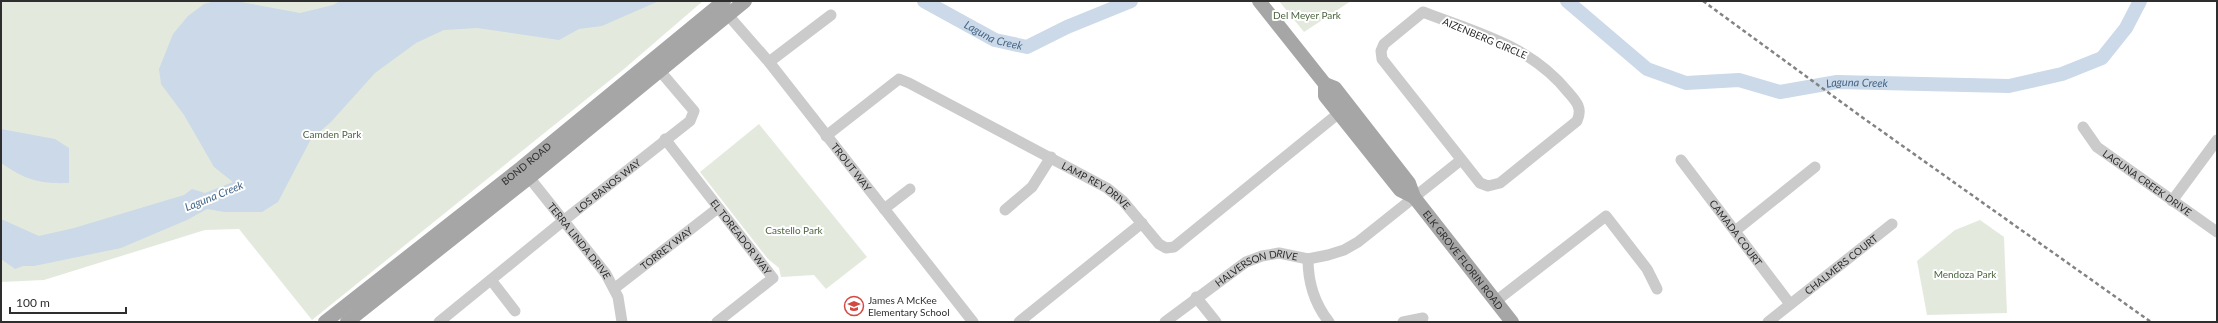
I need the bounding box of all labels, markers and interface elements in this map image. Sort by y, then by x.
park label: Del Meyer Park [1273,9,1342,21]
street label: AIZENBERG CIRCLE [1441,15,1529,61]
water label: Laguna Creek [962,17,1025,52]
water label: Laguna Creek [1825,75,1889,90]
park label: Camden Park [303,128,362,140]
street label: BOND ROAD [499,140,554,187]
street label: TROUT WAY [829,141,875,194]
street label: LAGUNA CREEK DRIVE [2101,147,2194,218]
street label: LOS BANOS WAY [573,156,643,215]
street label: LAMP REY DRIVE [1060,159,1133,212]
water label: Laguna Creek [183,178,246,213]
street label: EL TOREADOR WAY [708,197,774,277]
street label: CAMADA COURT [1707,197,1765,268]
street label: TERRA LINDA DRIVE [545,200,614,281]
street label: ELK GROVE FLORIN ROAD [1421,208,1506,312]
street label: TORREY WAY [638,224,695,272]
park label: Castello Park [765,224,824,236]
street label: CHALMERS COURT [1802,232,1880,297]
street label: HALVERSON DRIVE [1213,247,1299,289]
park label: Mendoza Park [1934,268,1997,280]
scale bar [10,289,126,315]
place label: James A McKee Elementary School [868,294,950,318]
text: 100 m [16,295,50,310]
school or university icon: James A McKee Elementary School [843,295,865,317]

